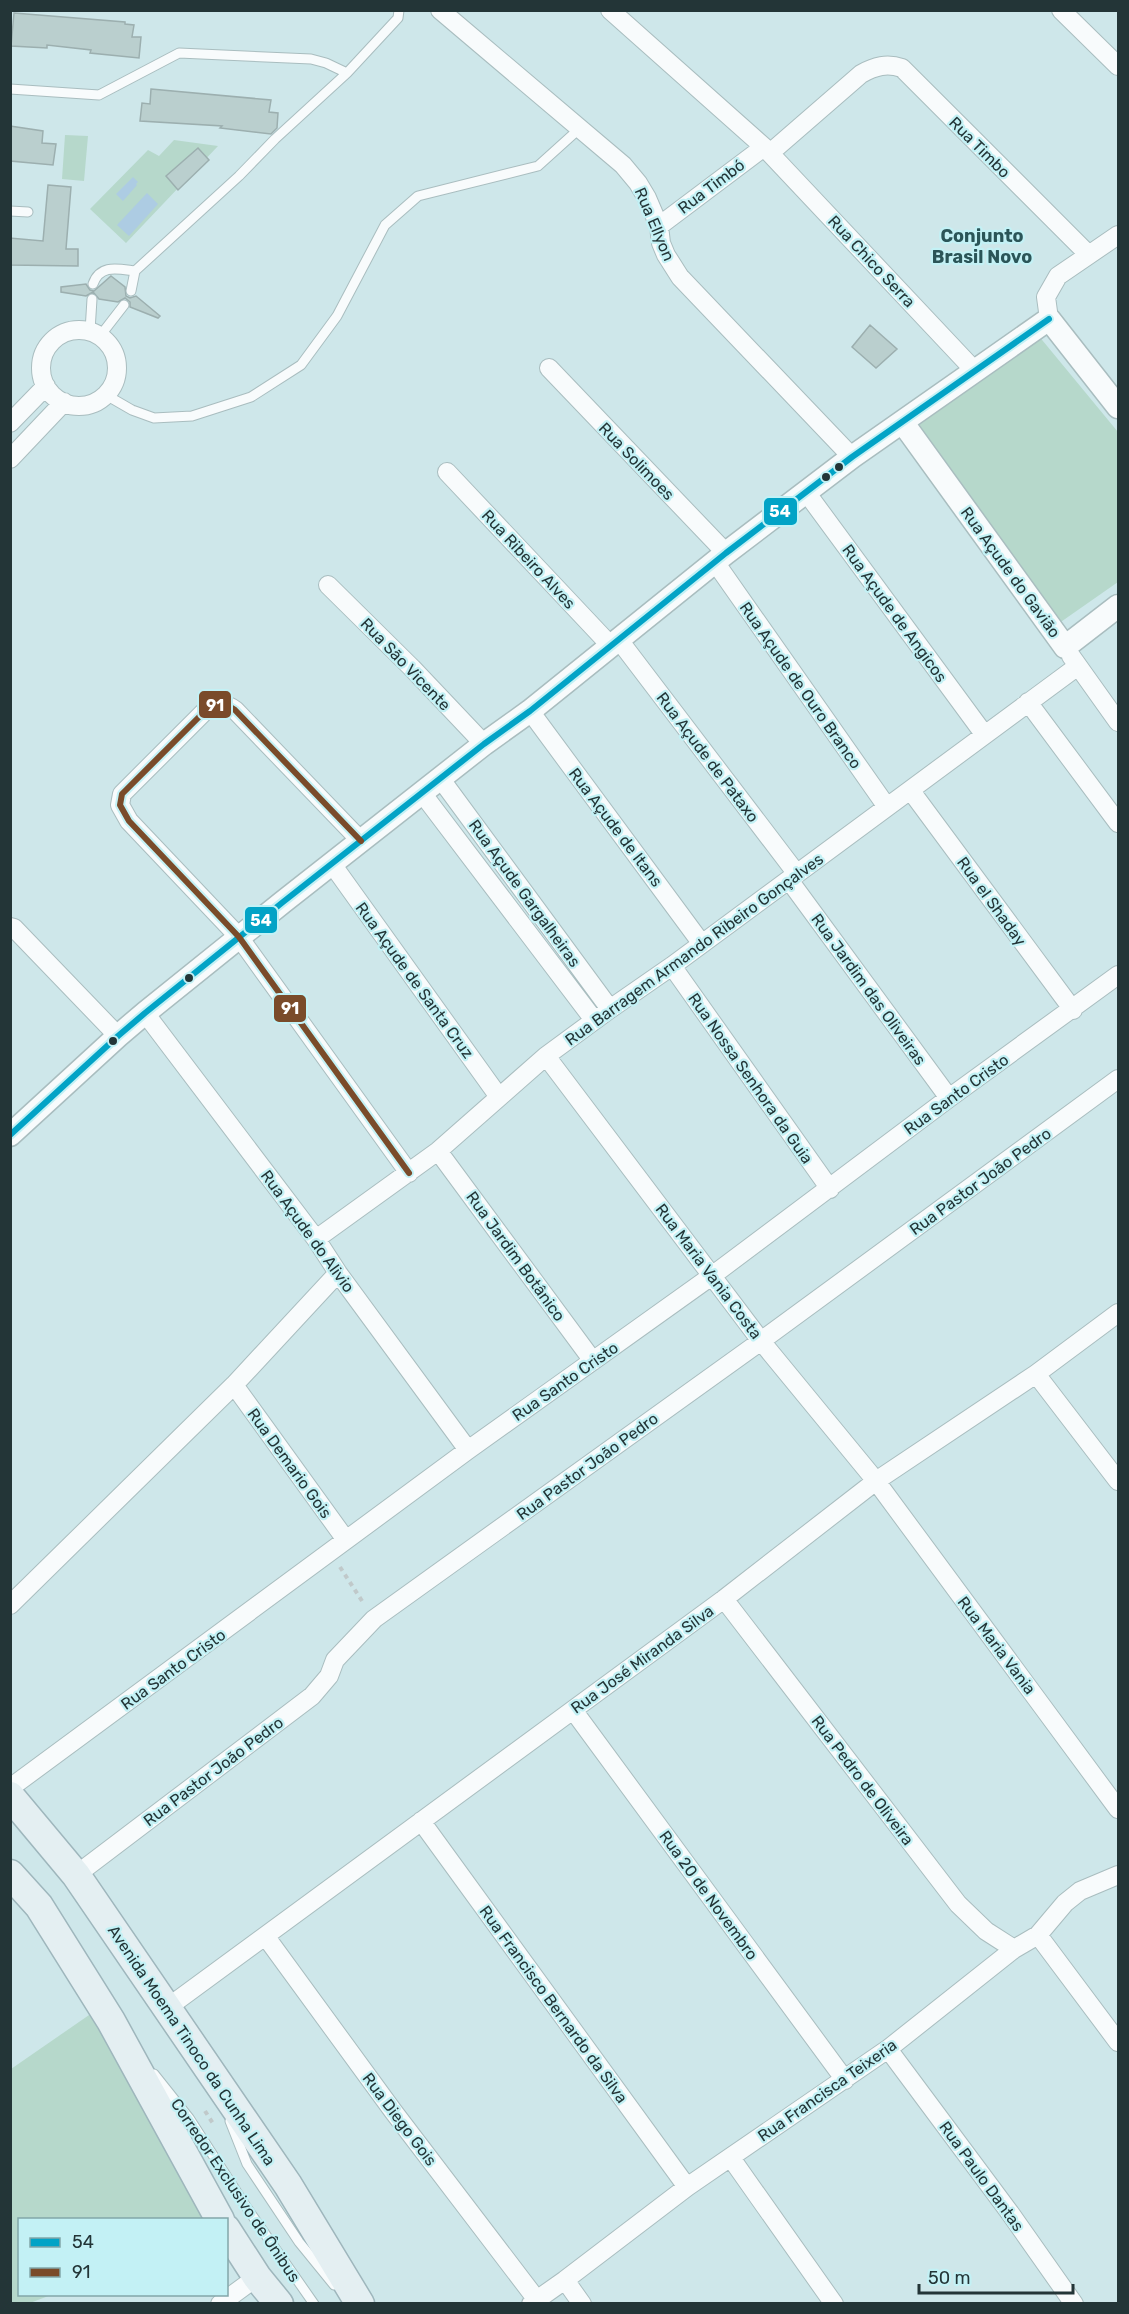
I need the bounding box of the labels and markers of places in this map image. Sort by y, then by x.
unlabelled marker [833,461,845,473]
unlabelled marker [820,471,832,483]
unlabelled marker [183,972,195,984]
unlabelled marker [107,1035,119,1047]

